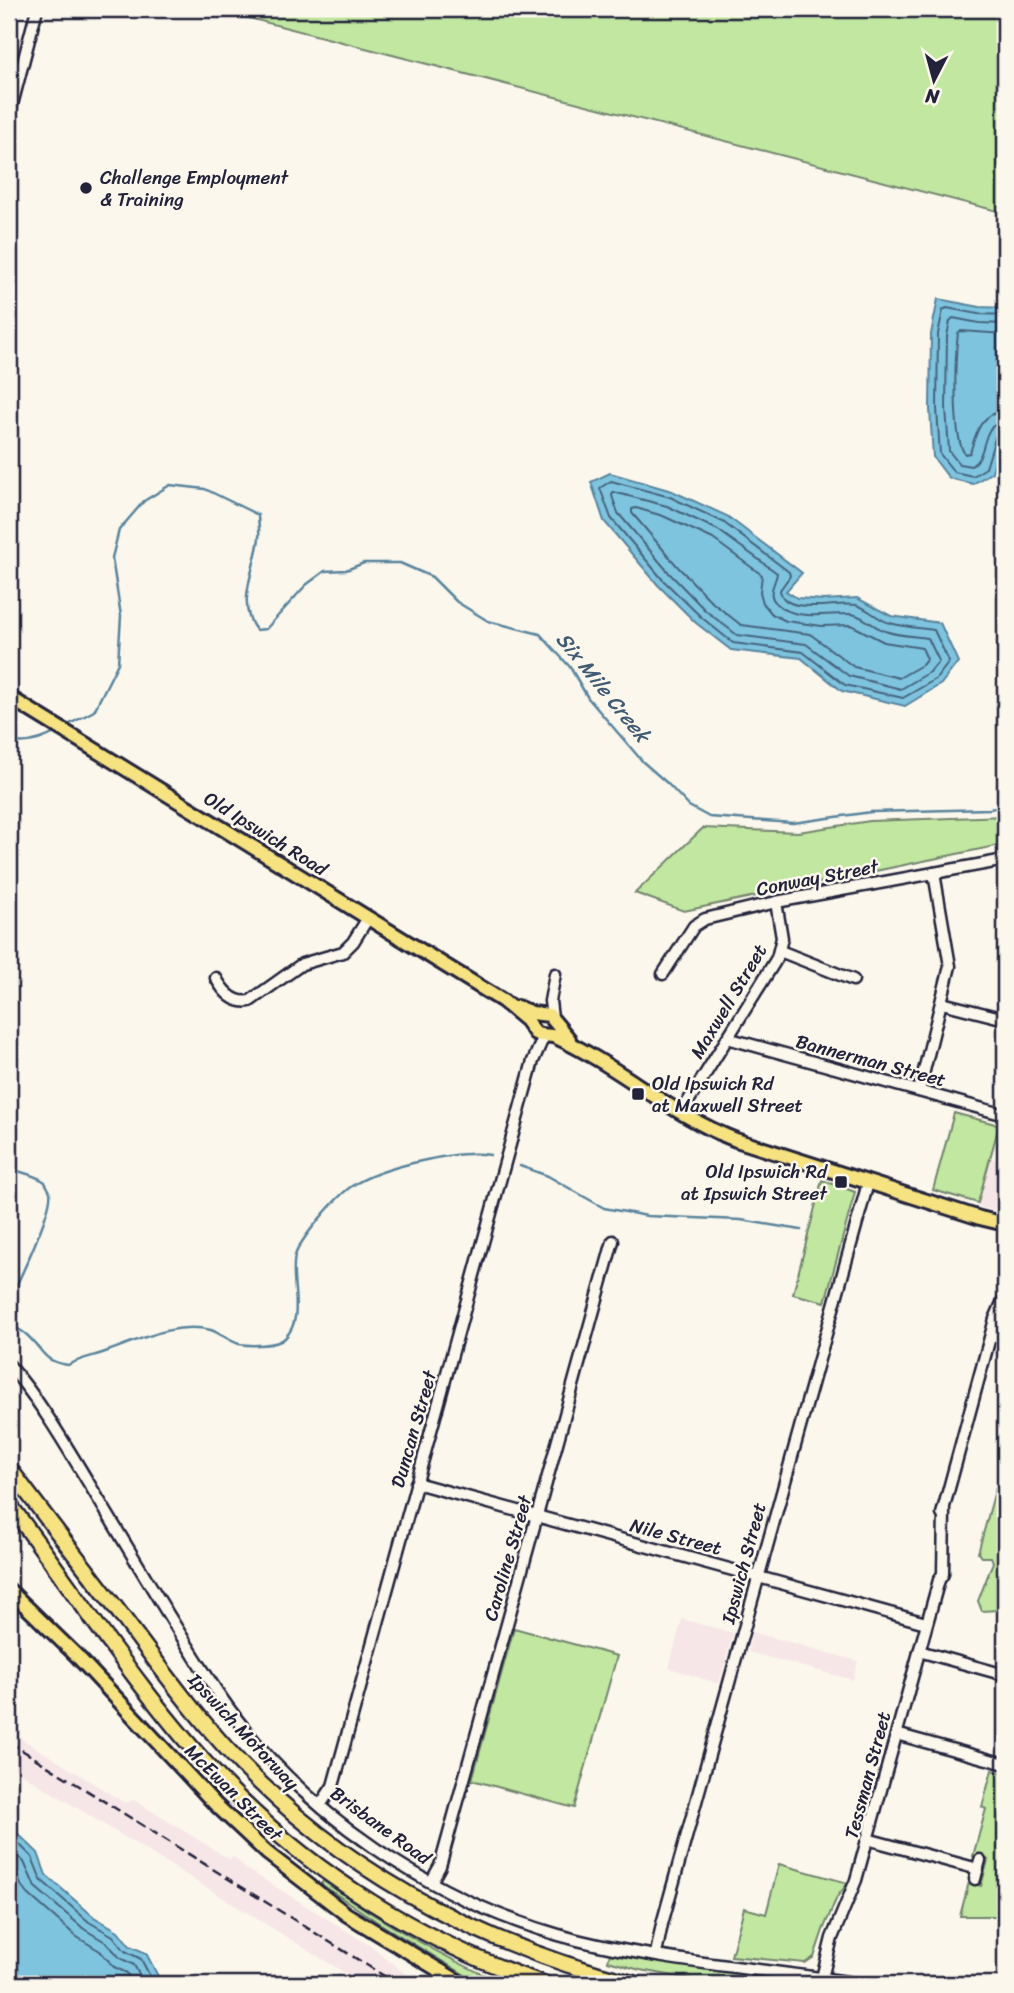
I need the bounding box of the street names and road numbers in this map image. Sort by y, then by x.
street label: Old Ipswich Road [197,782,335,885]
street label: Conway Street [753,849,882,905]
street label: Maxwell Street [681,937,776,1065]
street label: Bannerman Street [792,1025,950,1096]
street label: Duncan Street [381,1365,446,1492]
street label: Caroline Street [474,1490,542,1625]
street label: Ipswich Street [711,1499,776,1628]
street label: Nile Street [626,1508,725,1565]
street label: Ipswich Motorway [179,1664,308,1798]
street label: Tessman Street [835,1708,900,1843]
street label: McEwan Street [177,1735,292,1850]
street label: Brisbane Road [323,1777,439,1874]

